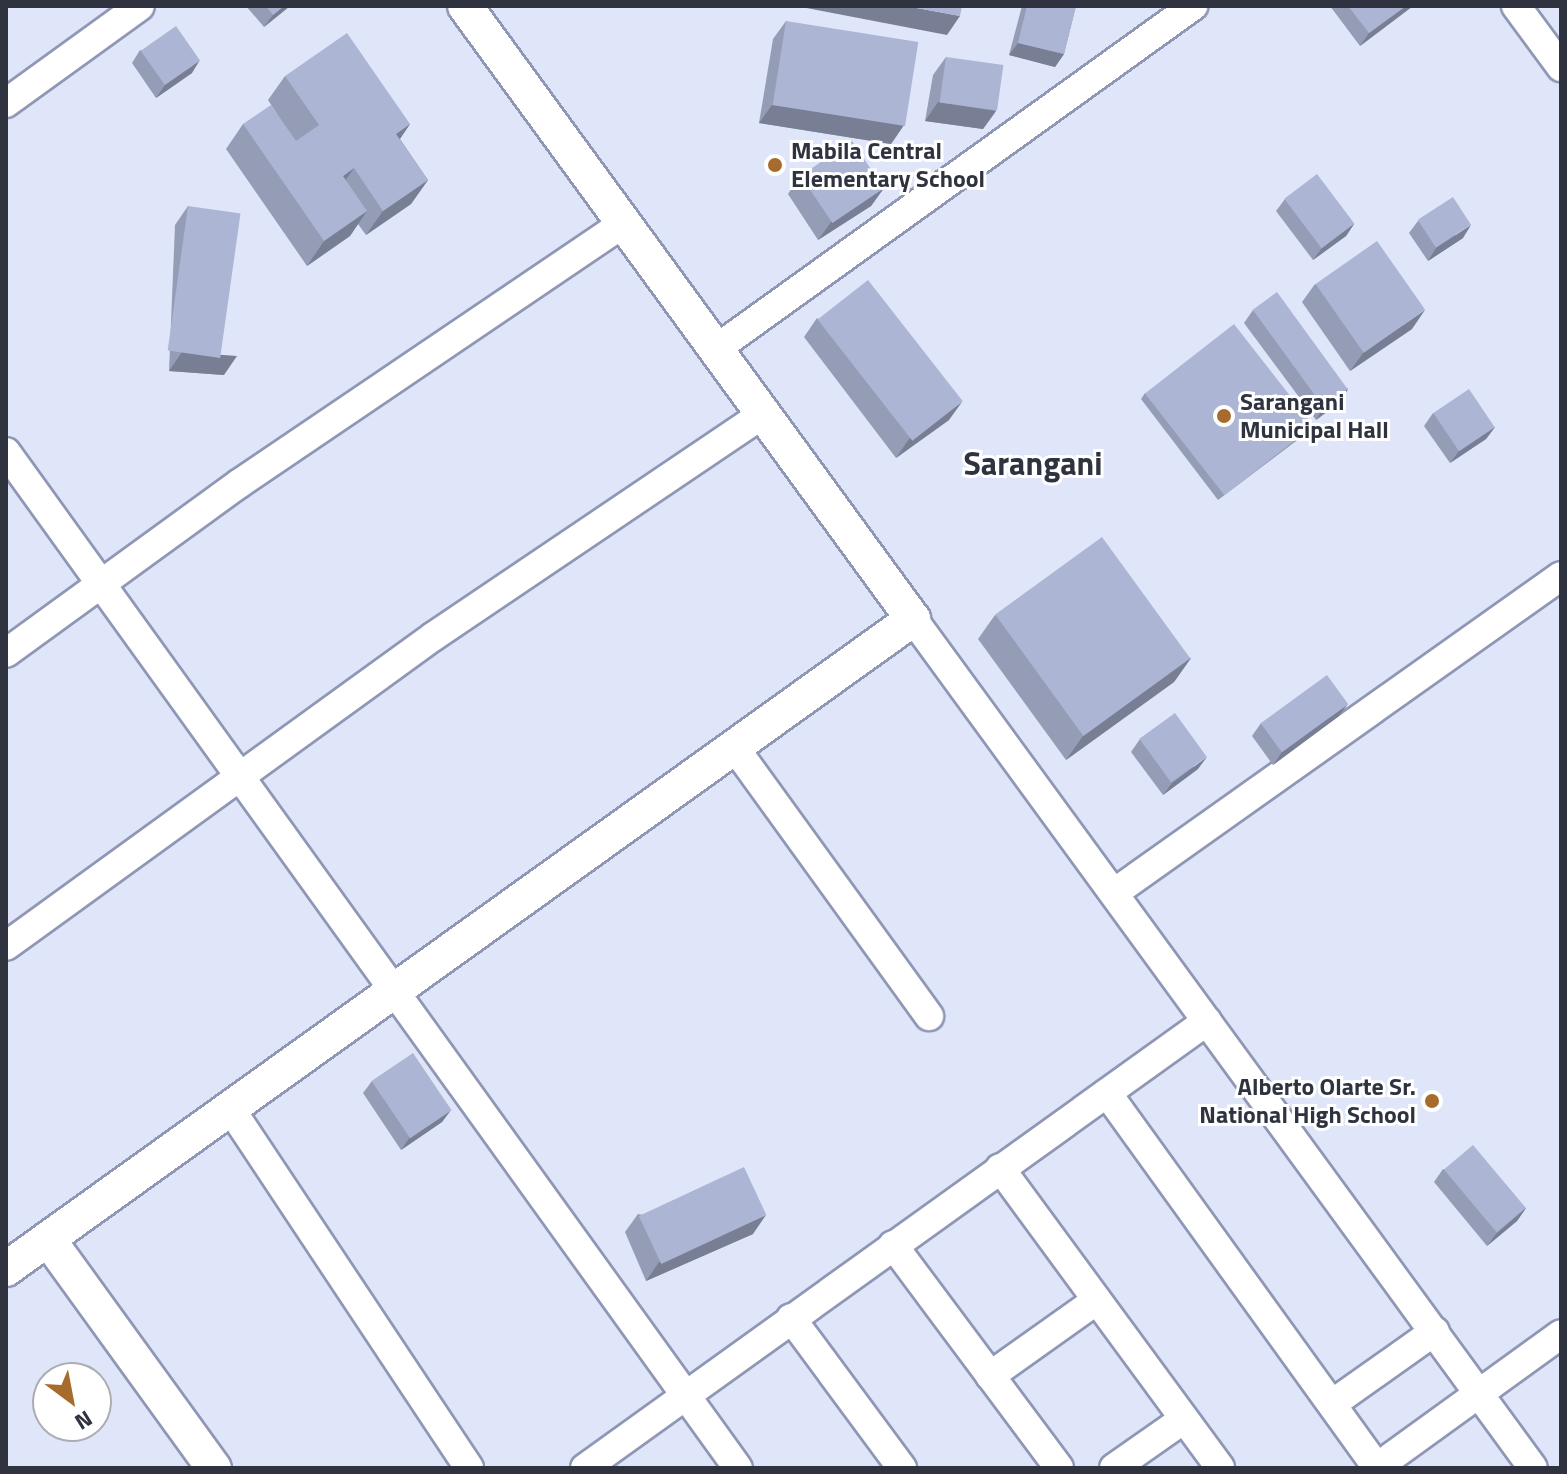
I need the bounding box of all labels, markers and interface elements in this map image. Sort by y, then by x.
place label: Mabila Central Elementary School [791,137,985,193]
marker: Mabila Central Elementary School [766,156,784,174]
place label: Sarangani Municipal Hall [1240,388,1389,444]
marker: Sarangani Municipal Hall [1215,407,1233,425]
district label: Sarangani [963,444,1103,482]
place label: Alberto Olarte Sr. National High School [1199,1073,1416,1129]
marker: Alberto Olarte Sr. National High School [1423,1092,1441,1110]
north arrow [32,1362,112,1442]
text: N [68,1402,99,1439]

